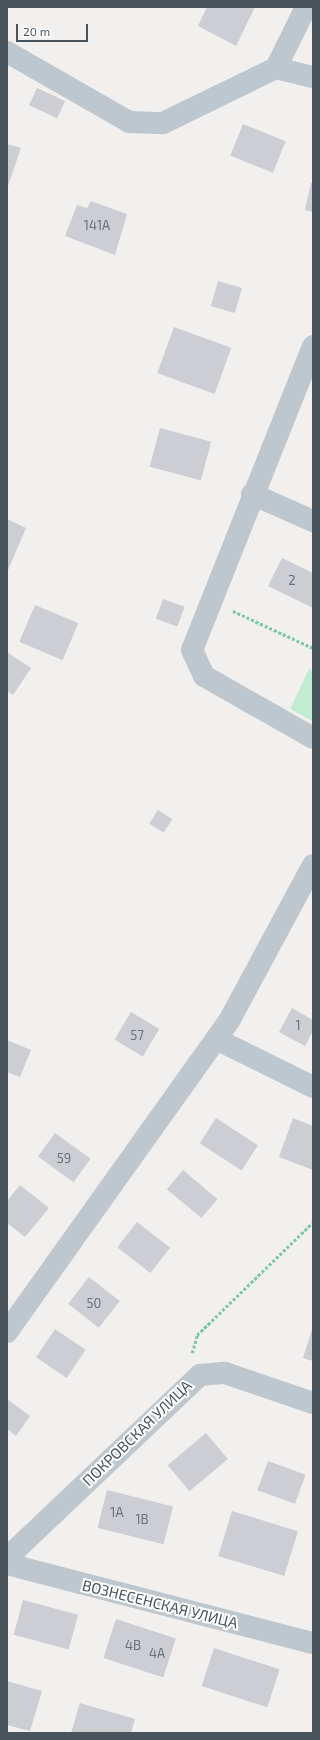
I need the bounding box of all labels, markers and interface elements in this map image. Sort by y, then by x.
scale bar [18,16,90,42]
text: 20 m [23,24,50,38]
house number: 141А [84,217,110,233]
house number: 2 [288,572,296,588]
house number: 1 [295,1017,301,1033]
house number: 57 [130,1027,144,1043]
house number: 59 [57,1150,71,1166]
house number: 50 [87,1295,101,1311]
street label: ПОКРОВСКАЯ УЛИЦА [79,1376,195,1490]
house number: 1А [110,1504,124,1520]
house number: 1В [135,1511,149,1527]
street label: ВОЗНЕСЕНСКАЯ УЛИЦА [80,1576,240,1632]
house number: 4В [125,1637,141,1653]
house number: 4А [149,1645,165,1661]

